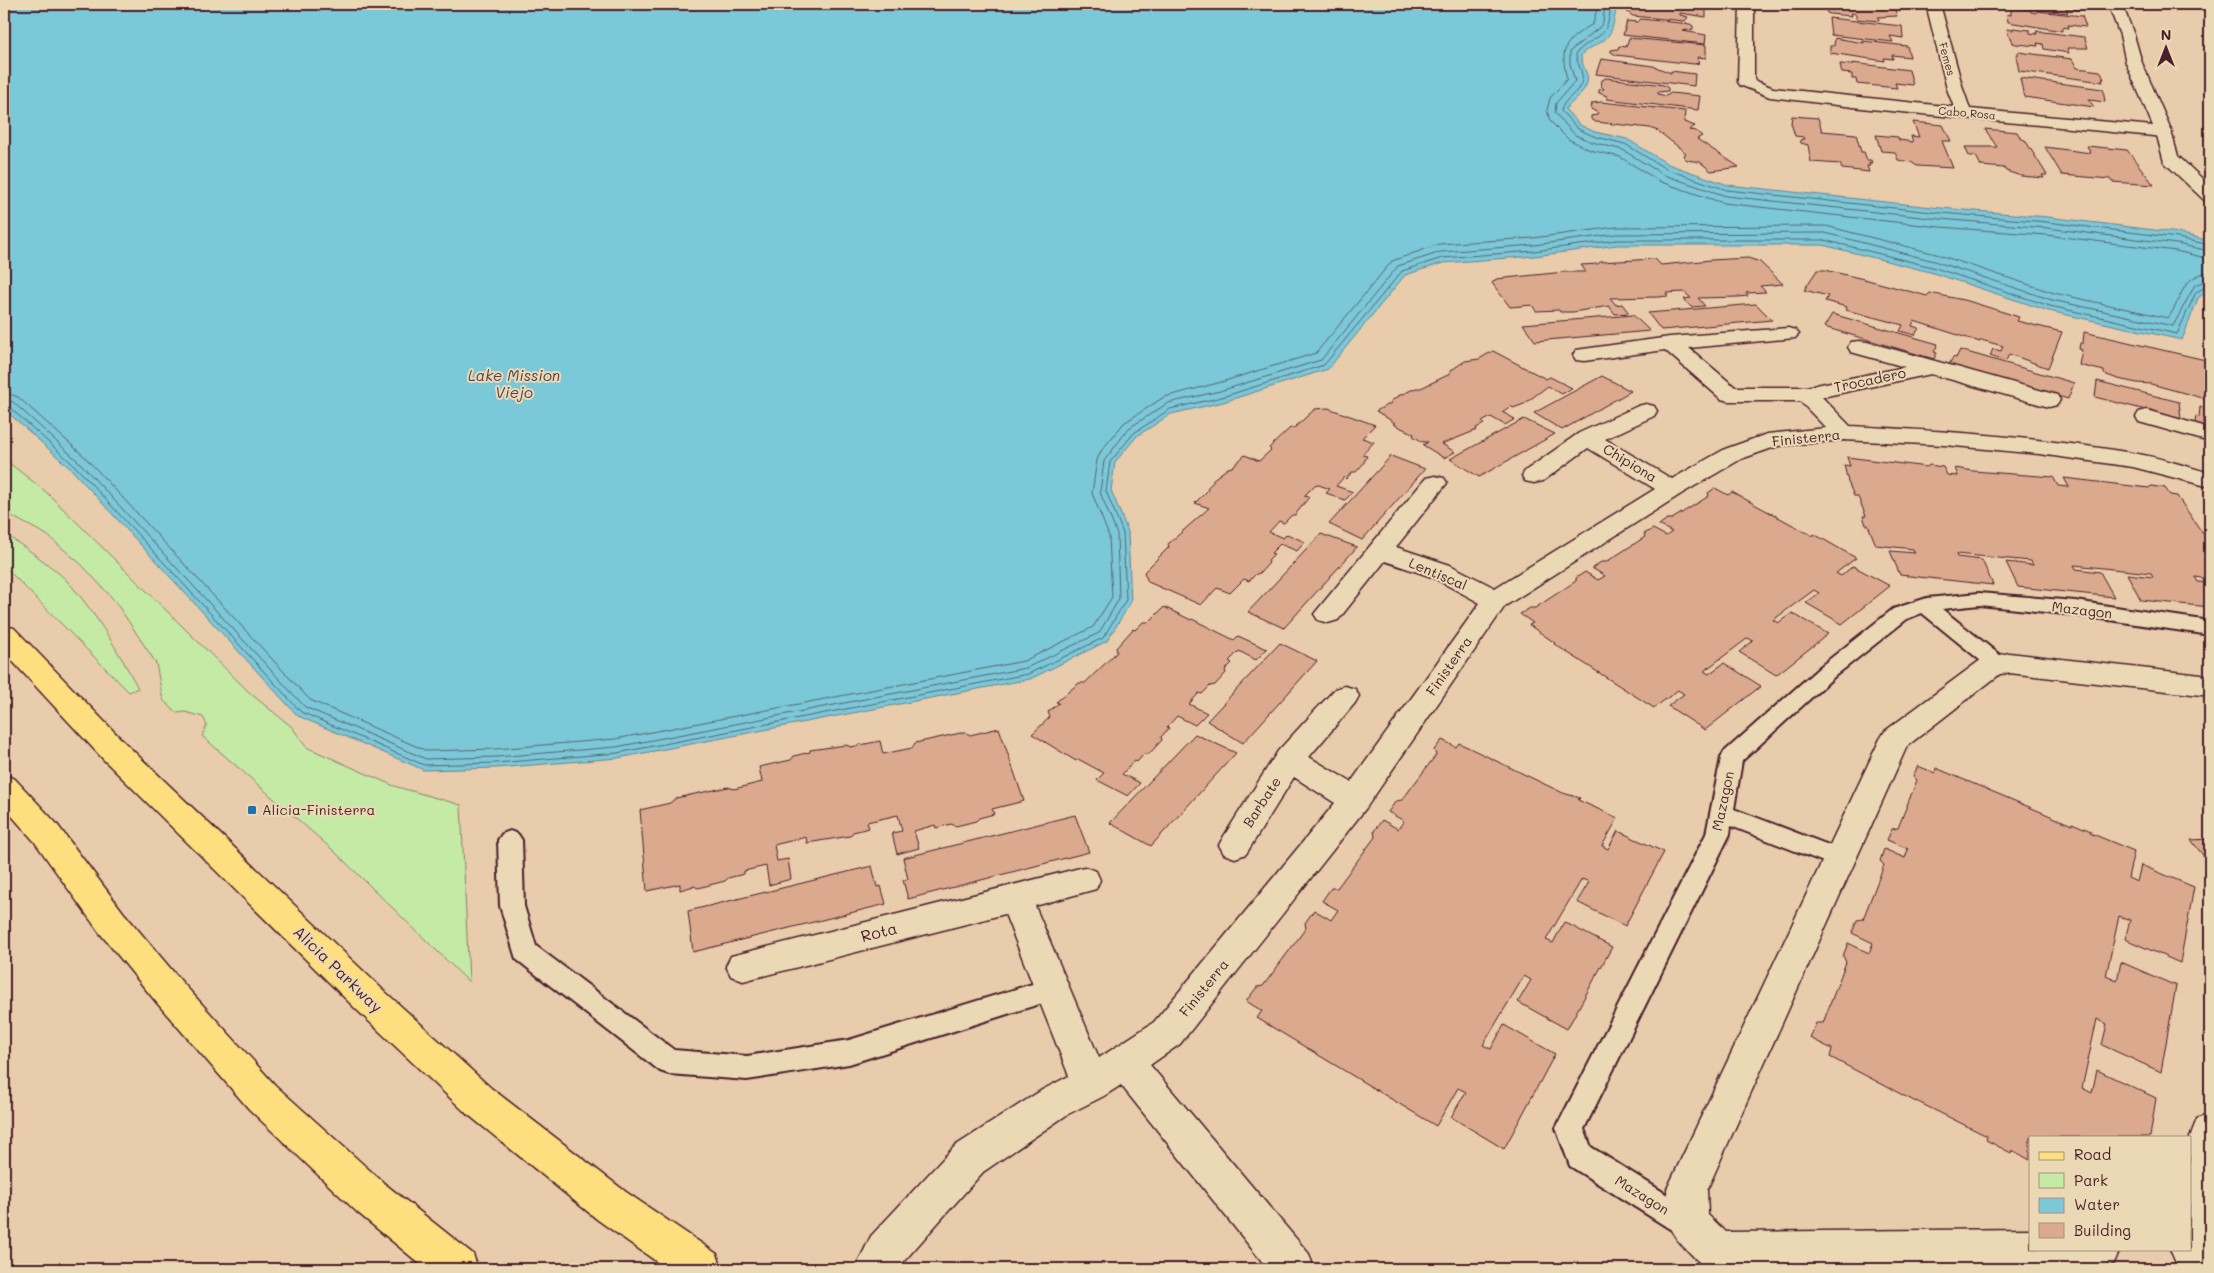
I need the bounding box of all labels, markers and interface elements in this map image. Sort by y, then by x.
north arrow [2142,22,2192,72]
text: N [2161,25,2171,44]
street label: Femes [1936,41,1959,77]
street label: Cabo Rosa [1938,103,1996,122]
street label: Trocadero [1832,363,1908,396]
water label: Lake Mission Viejo [468,365,560,402]
street label: Finisterra [1771,424,1841,451]
street label: Chipiona [1600,439,1661,486]
street label: Lentiscal [1406,553,1470,594]
street label: Mazagon [2051,596,2113,623]
street label: Finisterra [1421,632,1476,699]
street label: Mazagon [1707,769,1738,832]
street label: Barbate [1238,773,1285,831]
place label: Alicia-Finisterra [262,800,375,819]
marker: Alicia-Finisterra [246,804,258,816]
street label: Rota [859,917,899,946]
street label: Alicia Parkway [289,921,388,1017]
street label: Finisterra [1175,955,1233,1020]
legend [2029,1136,2192,1250]
text: Road [2074,1144,2111,1164]
street label: Mazagon [1612,1170,1673,1219]
text: Park [2074,1170,2108,1190]
text: Water [2074,1194,2120,1214]
text: Building [2074,1220,2131,1240]

